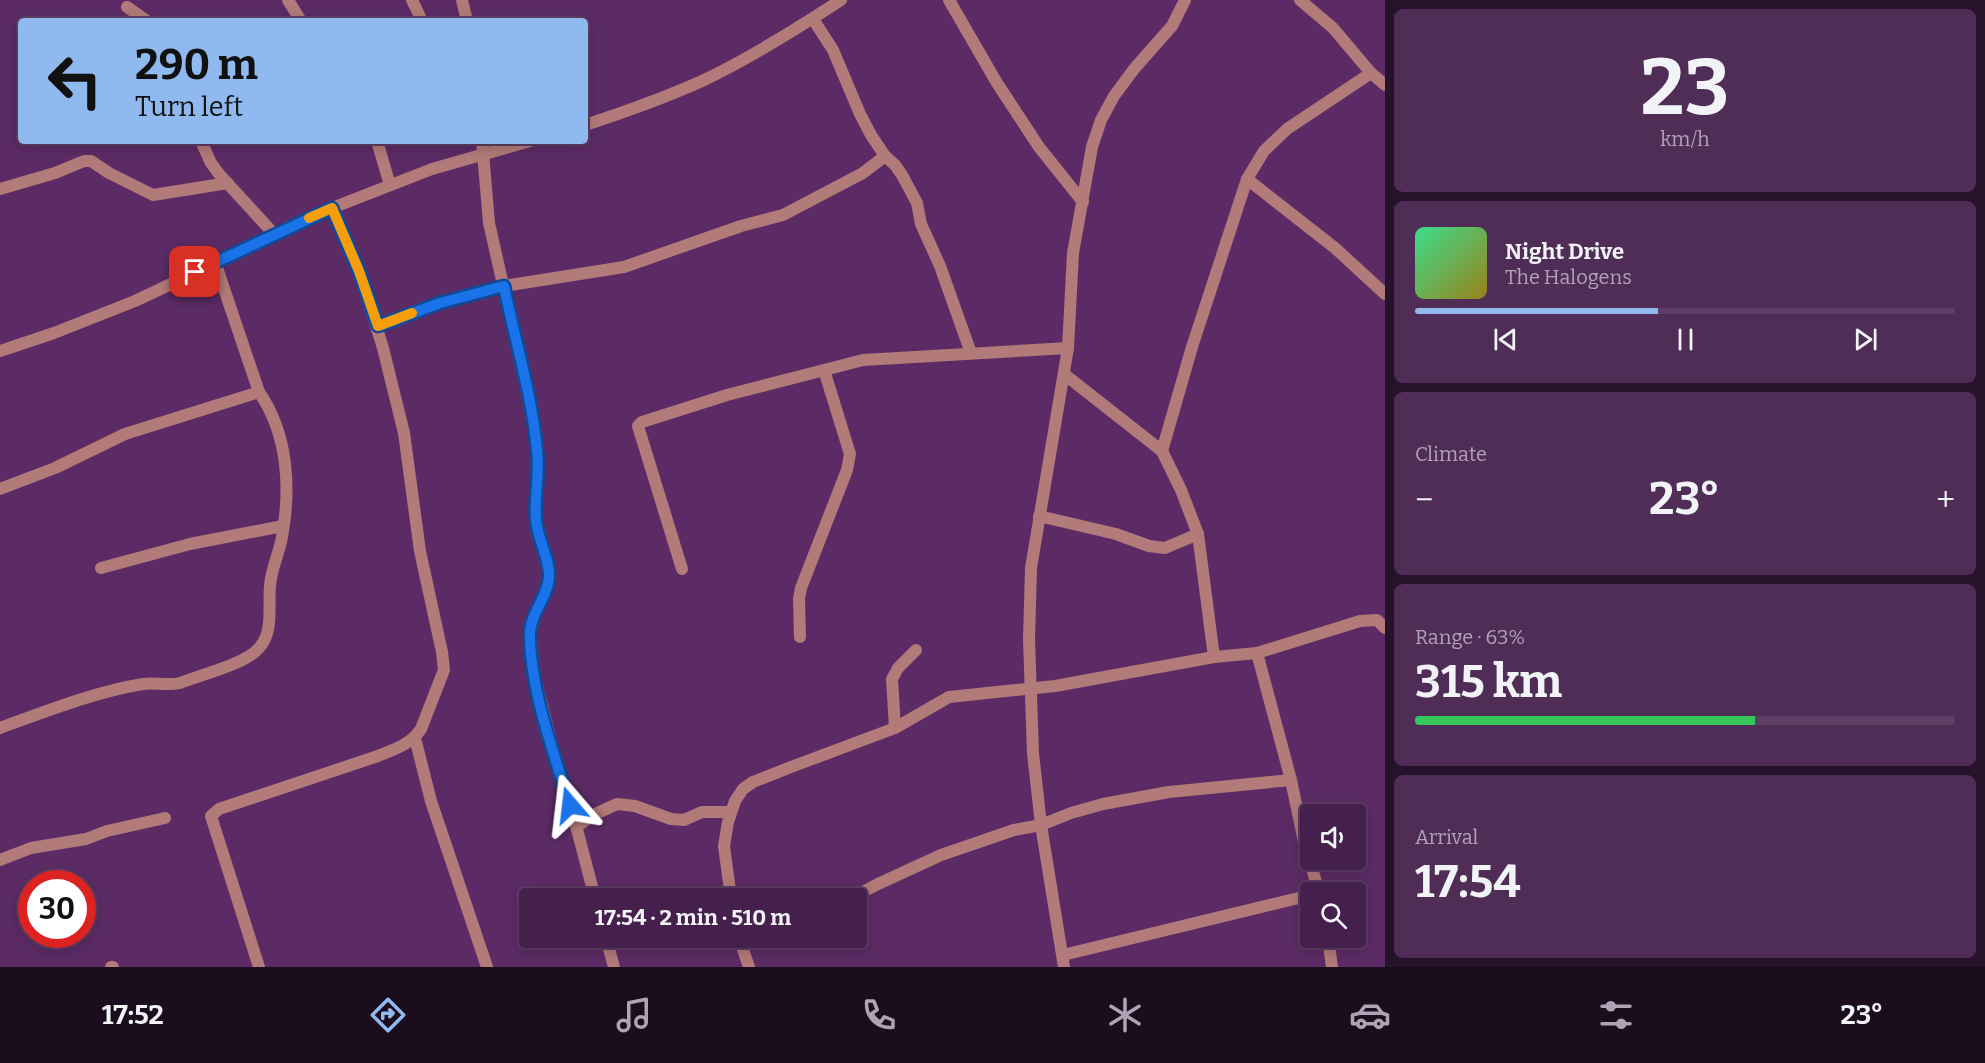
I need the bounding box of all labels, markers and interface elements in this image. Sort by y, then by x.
text: 290 m [135,40,258,90]
text: 23 [1641,41,1729,135]
icon: left [36,42,114,120]
text: Turn left [135,91,243,123]
text: km/h [1660,127,1710,151]
text: Night Drive [1505,238,1624,265]
pin [169,246,220,297]
icon: arrive [178,255,211,288]
text: The Halogens [1505,265,1632,289]
icon: previous [1489,323,1522,356]
icon: pause [1669,323,1702,356]
icon: next [1849,323,1882,356]
text: Climate [1415,442,1487,466]
text: 23° [1649,472,1720,526]
text: − [1415,480,1433,520]
text: + [1936,480,1955,520]
text: Range · 63% [1415,625,1525,649]
text: 315 km [1415,655,1562,709]
position arrow [538,773,602,837]
map controls [1300,804,1366,948]
button: sound [1300,804,1366,870]
text: Arrival [1415,825,1478,849]
text: 17:54 [1415,855,1521,909]
speed limit sign: 30 [18,870,96,948]
button: search [1300,882,1366,948]
text: 17:54 · 2 min · 510 m [595,904,791,931]
icon: directions [367,994,409,1036]
icon: music [613,994,655,1036]
icon: phone [858,994,900,1036]
icon: climate [1104,994,1146,1036]
icon: car [1349,994,1391,1036]
icon: filters [1595,994,1637,1036]
text: 17:52 [102,999,164,1031]
text: 23° [1841,999,1883,1031]

